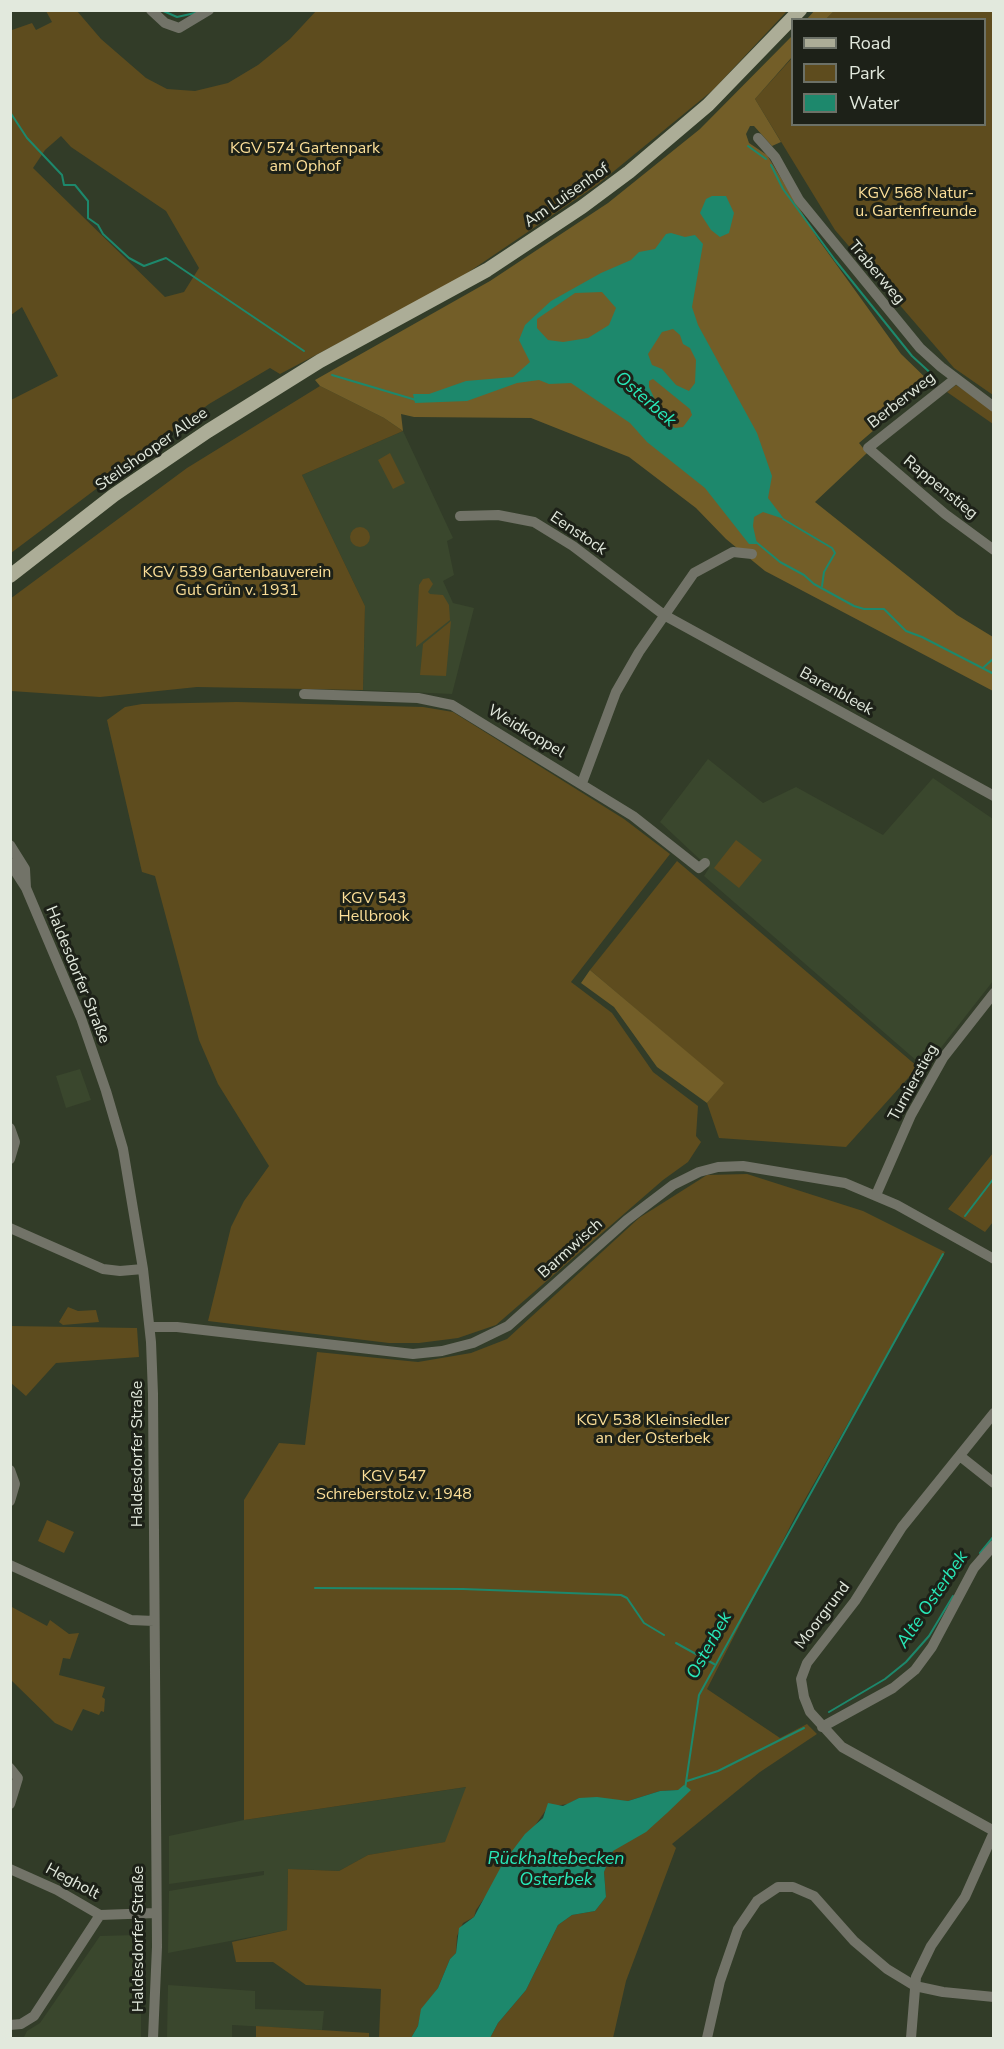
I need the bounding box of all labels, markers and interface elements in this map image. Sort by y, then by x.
legend [791,18,986,126]
text: Road [849,31,891,55]
text: Park [849,61,885,85]
text: Water [849,91,900,115]
park label: KGV 574 Gartenpark am Ophof [230,139,380,177]
street label: Am Luisenhof [521,160,613,232]
park label: KGV 568 Natur- u. Gartenfreunde [855,184,977,222]
street label: Traberweg [844,237,908,309]
water label: Osterbek [610,368,680,432]
street label: Berberweg [864,369,940,433]
street label: Steilshooper Allee [92,404,212,496]
street label: Rappenstieg [899,452,981,524]
street label: Eenstock [546,508,610,560]
park label: KGV 539 Gartenbauverein Gut Grün v. 1931 [143,563,331,601]
street label: Barenbleek [796,664,876,720]
street label: Weidkoppel [484,701,568,763]
park label: KGV 543 Hellbrook [339,889,409,927]
street label: Haldesdorfer Straße [41,903,113,1047]
street label: Turnierstieg [885,1041,943,1125]
street label: Barmwisch [535,1215,607,1283]
street label: Haldesdorfer Straße [128,1381,148,1527]
park label: KGV 538 Kleinsiedler an der Osterbek [576,1411,730,1449]
park label: KGV 547 Schreberstolz v. 1948 [316,1467,472,1505]
water label: Alte Osterbek [893,1547,973,1653]
street label: Moorgrund [791,1578,855,1654]
water label: Osterbek [683,1609,737,1683]
water label: Rückhaltebecken Osterbek [487,1849,625,1892]
street label: Hegholt [42,1860,102,1904]
street label: Haldesdorfer Straße [129,1866,149,2012]

